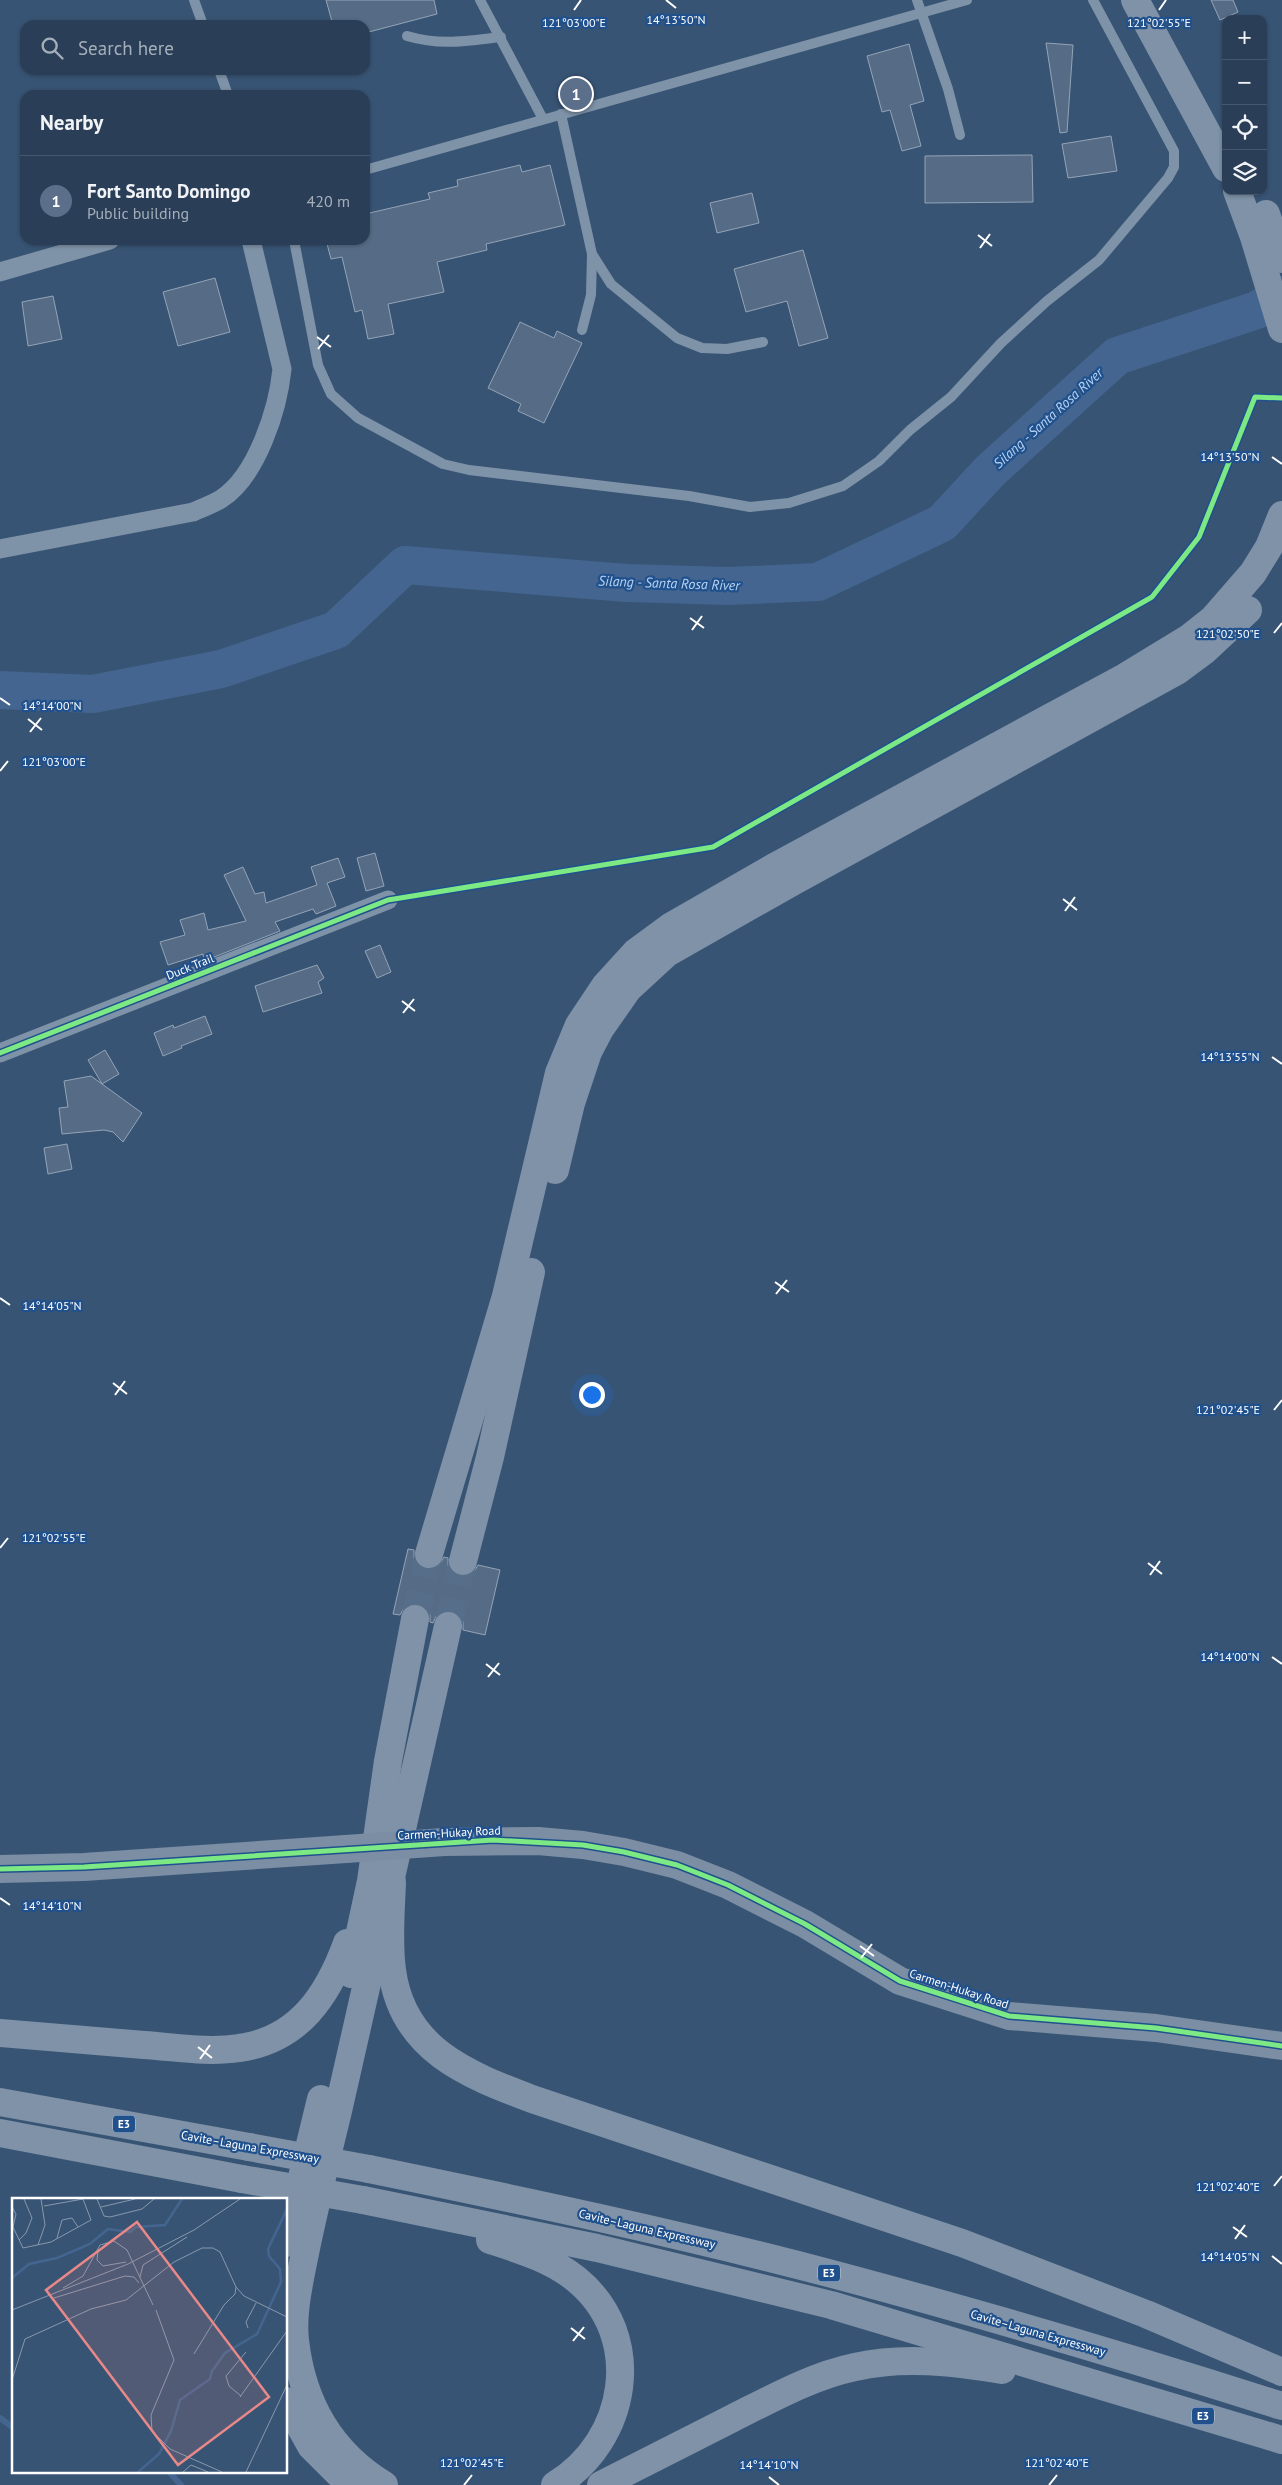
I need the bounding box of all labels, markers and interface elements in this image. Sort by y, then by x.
text: 14°13'50"N [646,12,706,27]
text: 121°03'00"E [542,15,606,30]
text: 121°02'55"E [1127,15,1191,30]
map controls [1222,15,1267,195]
button: + [1222,15,1267,60]
search box [20,20,370,75]
icon: search [38,34,66,62]
text: Search here [78,36,174,60]
button: − [1222,60,1267,105]
pin: 1 [560,75,592,113]
button: locate [1222,105,1267,150]
text: Nearby [40,109,103,136]
button: layers [1222,150,1267,195]
text: Fort Santo Domingo [87,179,251,203]
text: 1 [51,191,61,211]
text: 420 m [307,191,350,211]
text: Public building [87,203,189,223]
water label: Silang - Santa Rosa River [989,363,1108,472]
text: 14°13'50"N [1200,449,1260,464]
water label: Silang - Santa Rosa River [598,572,742,595]
text: 121°02'50"E [1196,626,1260,641]
text: 14°14'00"N [22,698,82,713]
text: 121°03'00"E [22,754,86,769]
street label: Duck Trail [164,950,216,983]
text: 14°13'55"N [1200,1049,1260,1064]
text: 14°14'05"N [22,1298,82,1313]
your location [579,1382,605,1408]
text: 121°02'45"E [1196,1402,1260,1417]
text: 121°02'55"E [22,1530,86,1545]
text: 14°14'00"N [1200,1649,1260,1664]
street label: Carmen-Hukay Road [397,1822,501,1843]
text: 14°14'10"N [22,1898,82,1913]
street label: Carmen-Hukay Road [908,1965,1011,2012]
road number: E3 [113,2116,135,2132]
street label: Cavite–Laguna Expressway [180,2127,321,2166]
text: 121°02'40"E [1196,2179,1260,2194]
inset map [12,2198,288,2472]
street label: Cavite–Laguna Expressway [577,2205,717,2252]
text: 14°14'05"N [1200,2249,1260,2264]
road number: E3 [818,2264,840,2282]
street label: Cavite–Laguna Expressway [969,2306,1108,2359]
road number: E3 [1192,2408,1214,2424]
text: 121°02'45"E [440,2455,504,2470]
text: 121°02'40"E [1025,2455,1089,2470]
text: 14°14'10"N [739,2457,799,2472]

